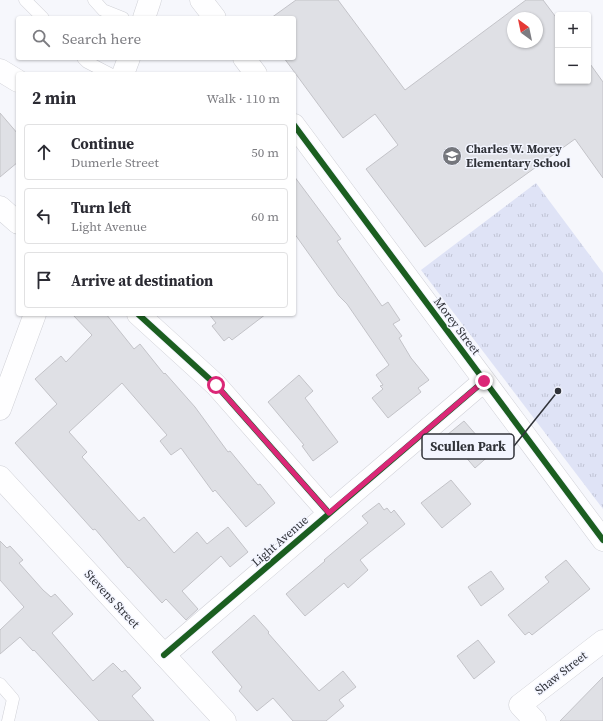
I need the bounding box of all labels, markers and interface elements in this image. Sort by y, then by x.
north arrow [507,12,543,48]
map controls [555,12,591,84]
button: + [555,12,591,48]
search box [16,16,296,60]
icon: search [30,27,52,49]
text: Search here [62,28,141,49]
button: − [555,48,591,84]
text: 2 min [32,86,76,110]
text: Walk · 110 m [207,90,280,107]
text: Continue [71,133,134,154]
icon: ahead [33,141,55,163]
place label: Charles W. Morey Elementary School [466,141,571,171]
text: 50 m [251,144,279,161]
school or university icon: Charles W. Morey Elementary School [441,145,463,167]
text: Dumerle Street [71,154,159,171]
text: Turn left [71,197,131,218]
icon: left [33,205,55,227]
text: 60 m [251,208,279,225]
text: Light Avenue [71,218,147,235]
icon: arrive [33,269,55,291]
text: Arrive at destination [71,270,213,291]
street label: Morey Street [430,294,484,358]
route end [475,372,493,390]
route start [207,376,225,394]
callout: Scullen Park [422,434,514,459]
text: Scullen Park [430,438,506,455]
street label: Light Avenue [248,512,312,570]
street label: Stevens Street [81,566,143,632]
street label: Shaw Street [532,648,590,698]

